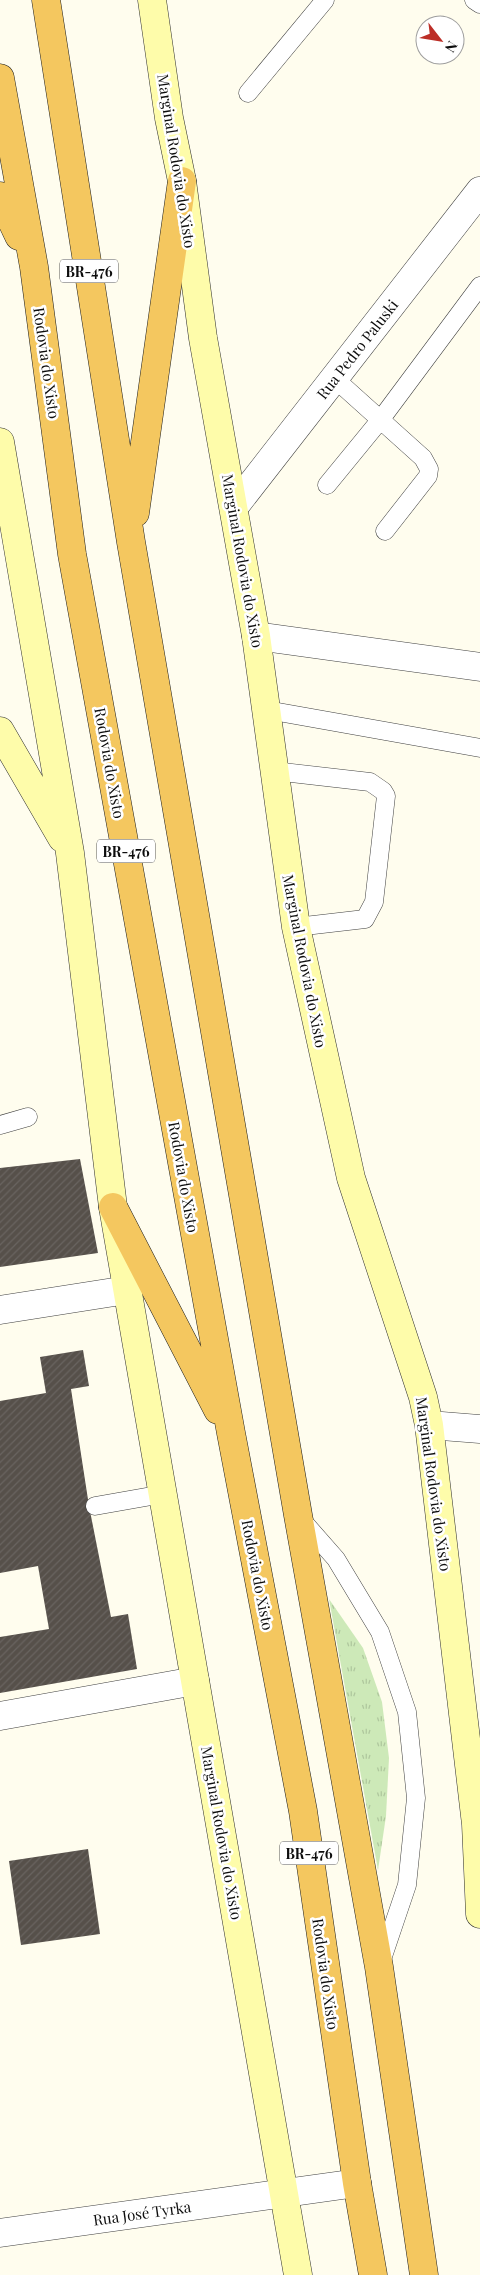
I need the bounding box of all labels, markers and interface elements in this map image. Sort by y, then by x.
north arrow [415,15,465,65]
text: N [441,38,462,56]
street label: Marginal Rodovia do Xisto [153,73,201,249]
road number: BR-476 [60,260,118,282]
street label: Rua Pedro Paluski [312,295,403,403]
street label: Rodovia do Xisto [29,306,65,420]
street label: Marginal Rodovia do Xisto [218,473,268,649]
street label: Rodovia do Xisto [90,706,130,820]
road number: BR-476 [97,839,155,862]
street label: Marginal Rodovia do Xisto [278,873,332,1049]
street label: Rodovia do Xisto [164,1120,204,1234]
street label: Marginal Rodovia do Xisto [412,1395,456,1573]
street label: Rodovia do Xisto [237,1518,279,1632]
street label: Marginal Rodovia do Xisto [197,1745,247,1921]
road number: BR-476 [280,1842,338,1865]
street label: Rodovia do Xisto [308,1917,344,2031]
street label: Rua José Tyrka [92,2196,193,2230]

